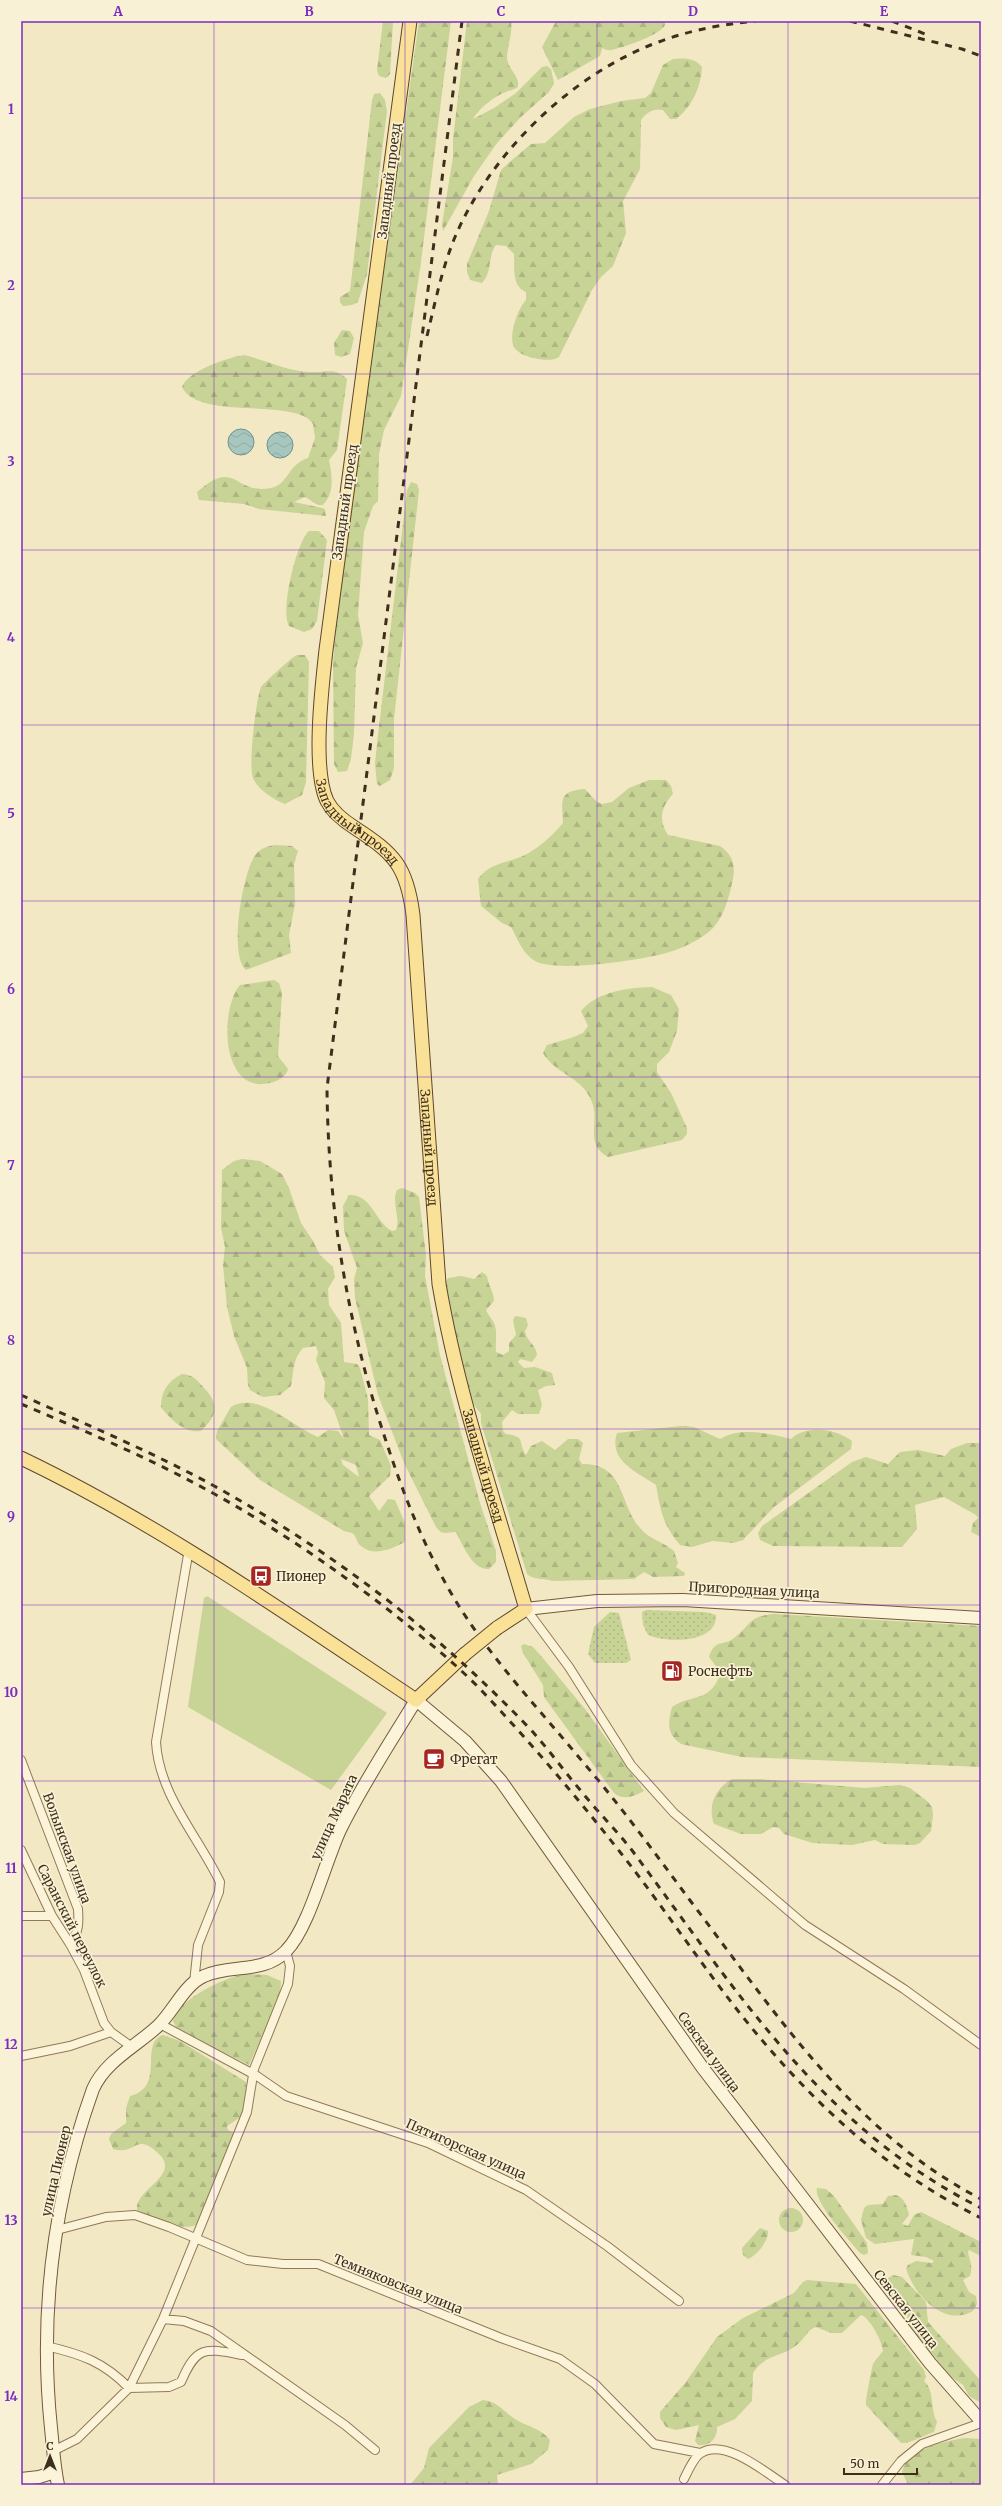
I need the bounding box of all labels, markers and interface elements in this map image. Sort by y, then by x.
text: A [112,3,123,20]
text: B [304,3,314,20]
text: C [497,3,506,20]
text: D [688,3,698,20]
text: E [880,3,889,20]
text: 1 [8,101,14,118]
street label: Западный проезд [373,122,405,240]
text: 2 [7,277,15,294]
street label: Западный проезд [328,443,362,561]
text: 3 [7,453,15,470]
text: 4 [7,629,16,646]
street label: Западный проезд [313,777,403,868]
text: 5 [7,805,15,822]
text: 6 [7,981,15,998]
street label: Западный проезд [417,1089,442,1207]
text: 7 [7,1157,15,1174]
text: 8 [7,1332,15,1349]
street label: Западный проезд [459,1407,508,1525]
text: 9 [7,1508,15,1525]
bus stop icon: Пионер [248,1563,274,1589]
place label: Пионер [276,1568,326,1585]
street label: Пригородная улица [688,1578,820,1602]
fuel station icon: Роснефть [659,1658,685,1684]
place label: Роснефть [688,1663,753,1680]
text: 10 [4,1684,18,1701]
cafe icon: Фрегат [421,1746,447,1772]
place label: Фрегат [450,1751,498,1768]
street label: улица Марата [307,1772,361,1862]
street label: Волынская улица [39,1790,95,1906]
text: 11 [5,1860,17,1877]
street label: Саранский переулок [33,1861,111,1991]
street label: Севская улица [674,2008,744,2096]
text: 12 [4,2036,18,2053]
street label: Пятигорская улица [403,2115,529,2183]
street label: улица Пионер [37,2124,75,2218]
text: 13 [4,2212,18,2229]
street label: Темняковская улица [331,2250,465,2318]
street label: Севская улица [870,2266,942,2352]
text: 14 [4,2388,19,2405]
north arrow [30,2436,70,2476]
text: С [46,2439,54,2453]
scale bar [844,2450,917,2476]
text: 50 m [850,2456,879,2471]

